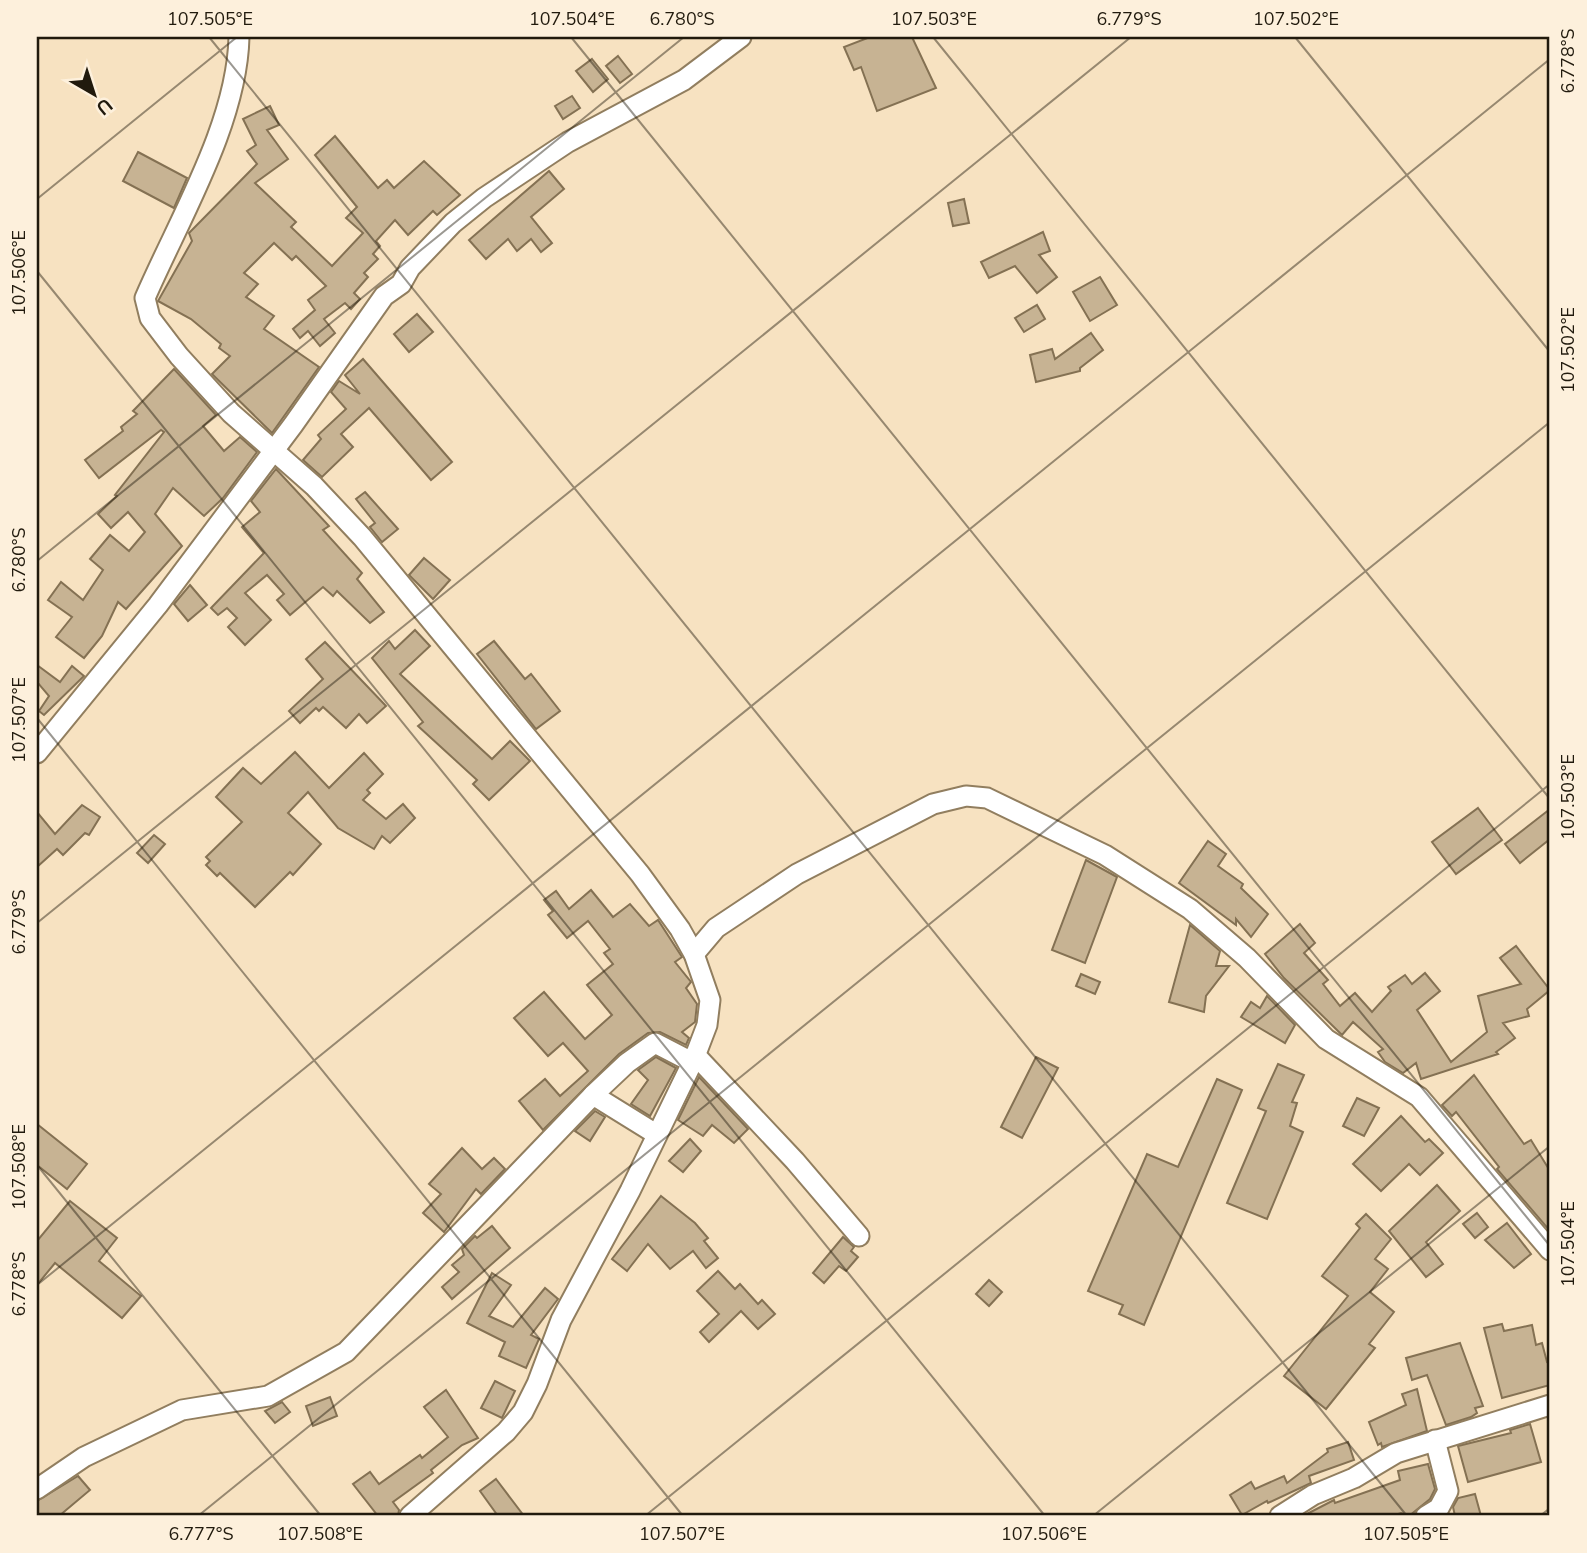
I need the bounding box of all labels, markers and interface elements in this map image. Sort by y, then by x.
text: 107.505°E [167,7,253,31]
text: 107.504°E [529,7,615,31]
text: 6.780°S [649,7,715,31]
text: 107.503°E [891,7,977,31]
text: 6.779°S [1096,7,1162,31]
text: 107.502°E [1253,7,1339,31]
text: 6.778°S [1556,28,1580,94]
north arrow [60,60,130,130]
text: U [90,92,118,121]
text: 107.506°E [7,230,31,316]
text: 107.502°E [1556,307,1580,393]
text: 6.780°S [7,527,31,593]
text: 107.507°E [7,677,31,763]
text: 107.503°E [1556,754,1580,840]
text: 6.779°S [7,889,31,955]
text: 107.508°E [7,1124,31,1210]
text: 107.504°E [1556,1201,1580,1287]
text: 6.778°S [7,1251,31,1317]
text: 6.777°S [168,1522,234,1546]
text: 107.508°E [277,1522,363,1546]
text: 107.507°E [639,1522,725,1546]
text: 107.506°E [1001,1522,1087,1546]
text: 107.505°E [1363,1522,1449,1546]

